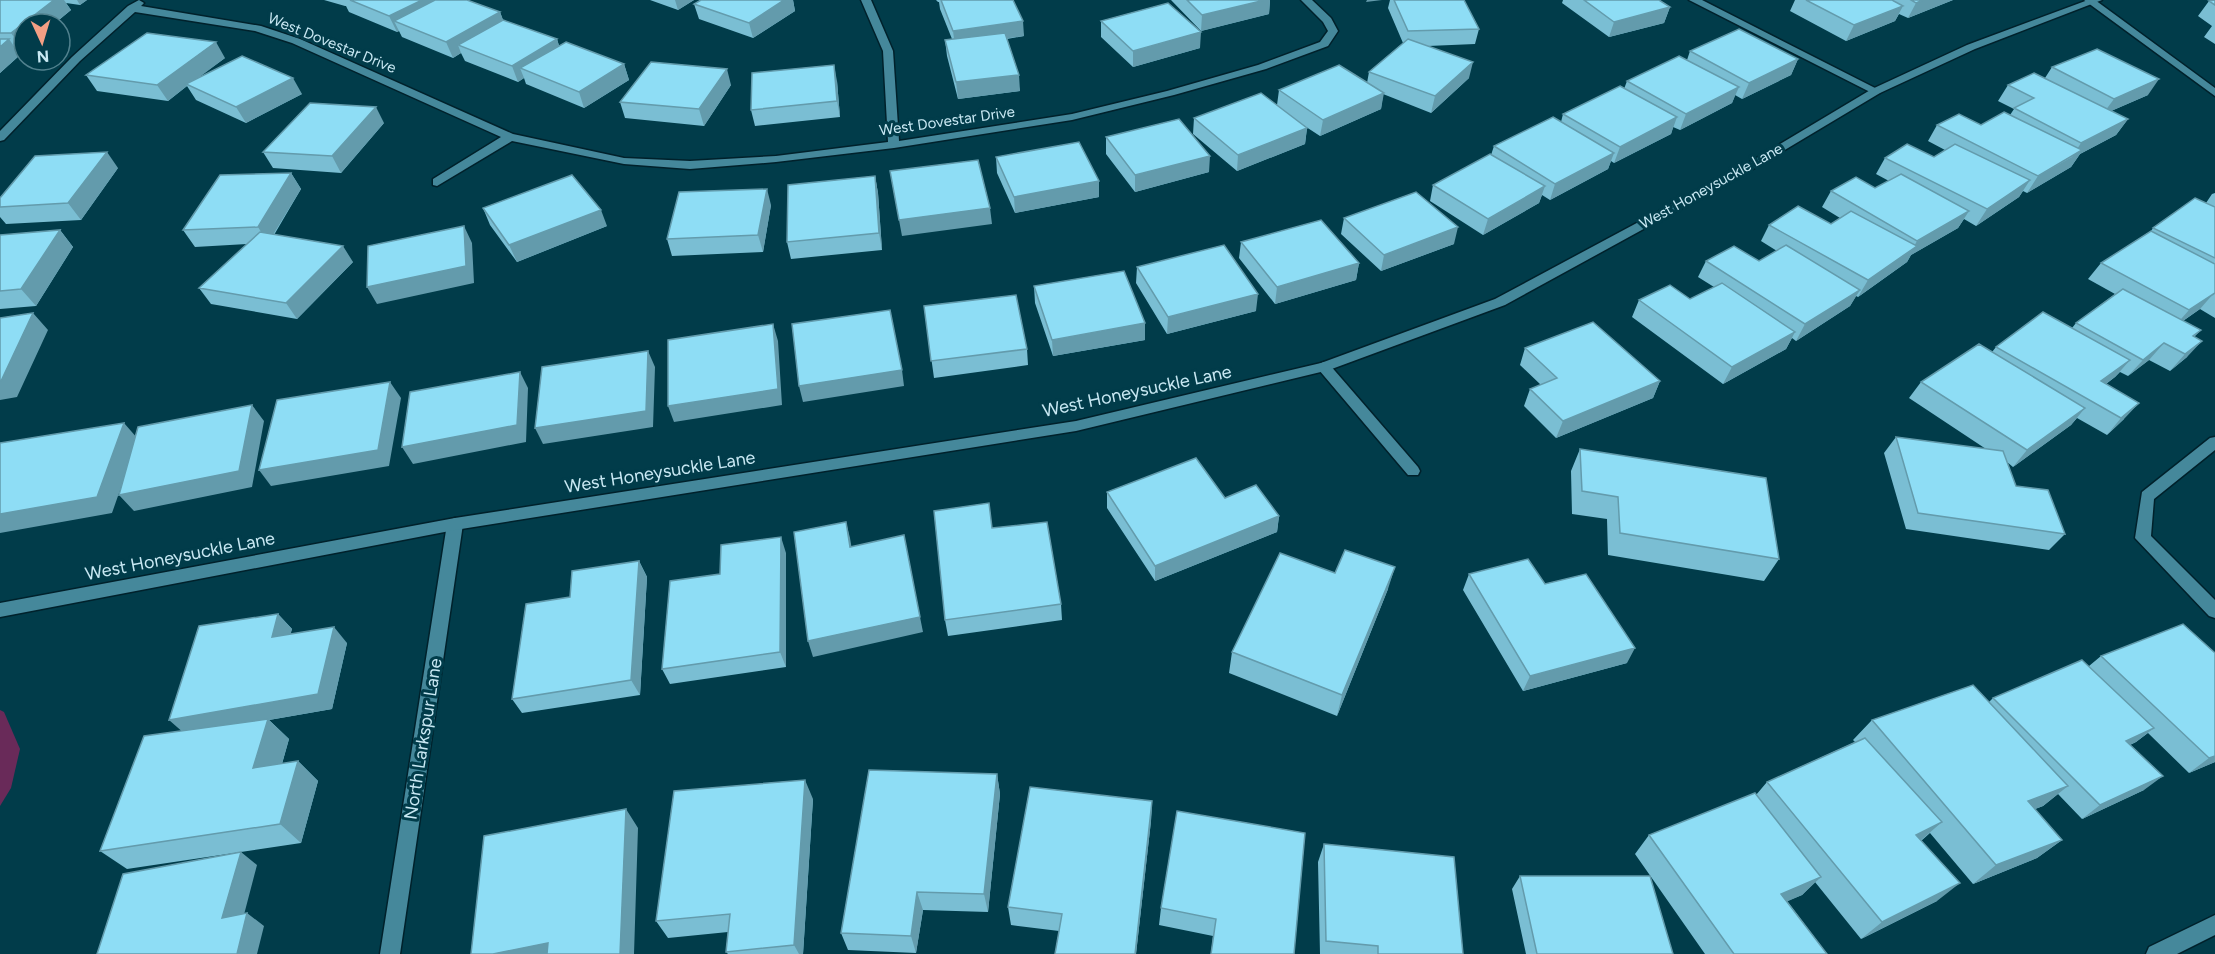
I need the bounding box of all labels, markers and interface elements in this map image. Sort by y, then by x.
street label: West Dovestar Drive [265,9,399,77]
north arrow [12,12,72,72]
text: N [36,47,50,66]
street label: West Dovestar Drive [878,103,1016,139]
street label: West Honeysuckle Lane [1636,139,1786,233]
street label: West Honeysuckle Lane [1041,360,1234,422]
street label: West Honeysuckle Lane [563,446,757,498]
street label: West Honeysuckle Lane [83,527,277,585]
street label: North Larkspur Lane [399,657,447,821]

